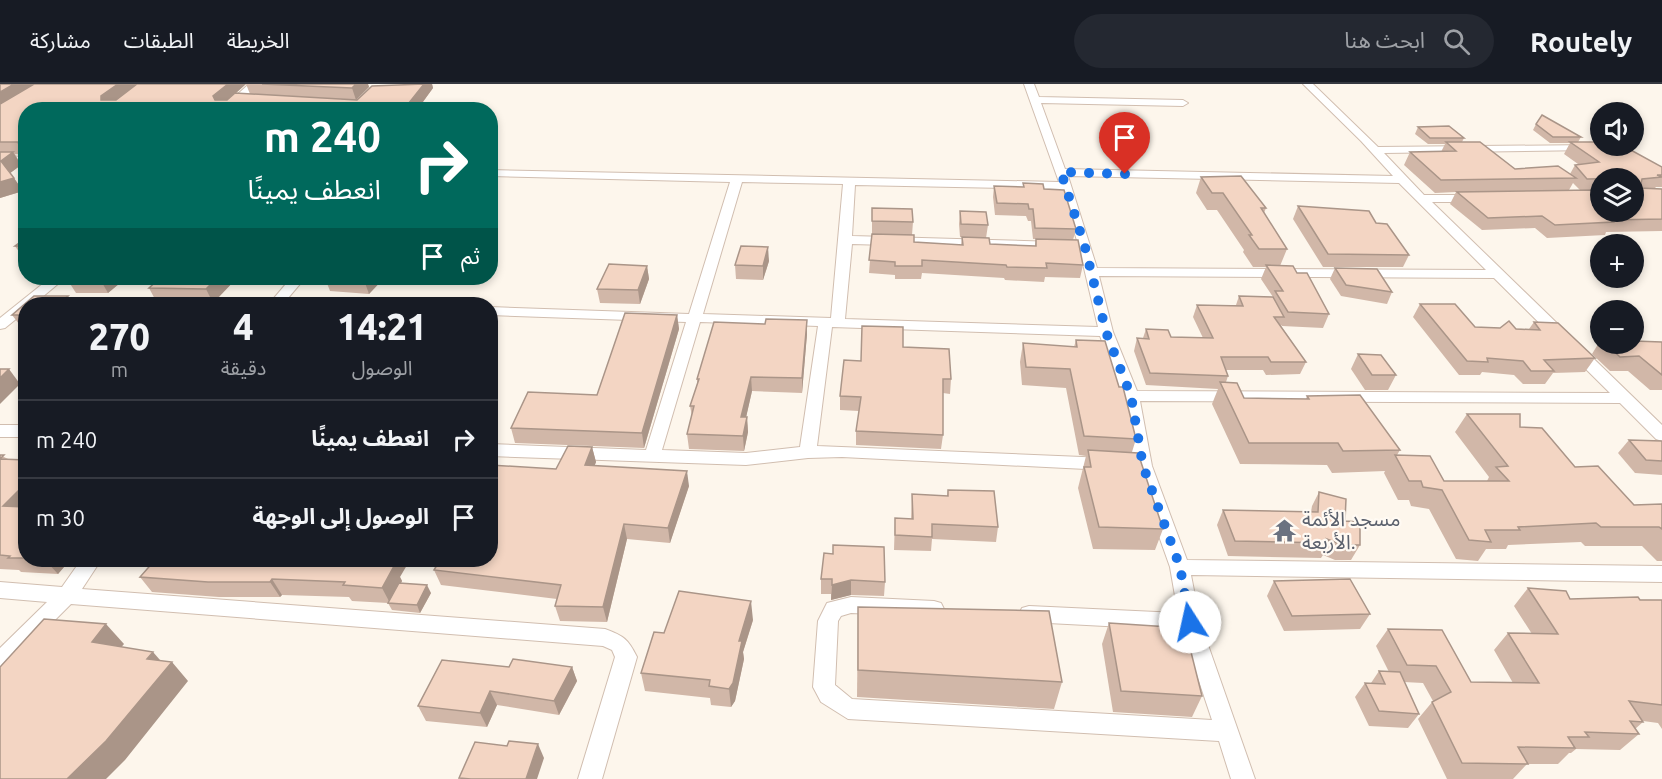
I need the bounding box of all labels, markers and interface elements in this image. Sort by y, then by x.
search box [1074,14,1494,68]
icon: search [1440,25,1473,58]
text: Routely [1530,26,1632,57]
text: ابحث هنا [1344,27,1425,52]
text: مشاركة [30,28,91,52]
text: الطبقات [124,28,194,52]
text: الخريطة [227,28,290,52]
map controls [1590,102,1644,354]
button: sound [1590,102,1644,156]
pin [1099,112,1150,174]
text: 240 m [264,113,381,160]
icon: arrive [1108,121,1141,154]
icon: right [402,126,480,204]
button: layers [1590,168,1644,222]
text: انعطف يمينًا [247,174,381,204]
button: + [1590,234,1644,288]
icon: arrive [416,240,449,273]
text: ثم [461,243,480,268]
button: − [1590,300,1644,354]
text: 4 [233,306,254,347]
text: 14:21 [337,306,427,347]
text: 270 [89,316,150,357]
text: دقيقة [221,356,266,379]
text: الوصول [352,356,413,379]
text: m [111,358,128,381]
icon: right [447,423,480,456]
text: انعطف يمينًا [311,425,429,450]
text: 240 m [36,427,97,452]
icon: arrive [447,501,480,534]
text: الوصول إلى الوجهة [252,503,429,528]
text: 30 m [36,505,85,530]
place label: مسجد الأئمة الأربعة. [1302,507,1401,554]
temple icon: مسجد الأئمة الأربعة. [1271,517,1297,543]
position arrow [1158,590,1222,654]

